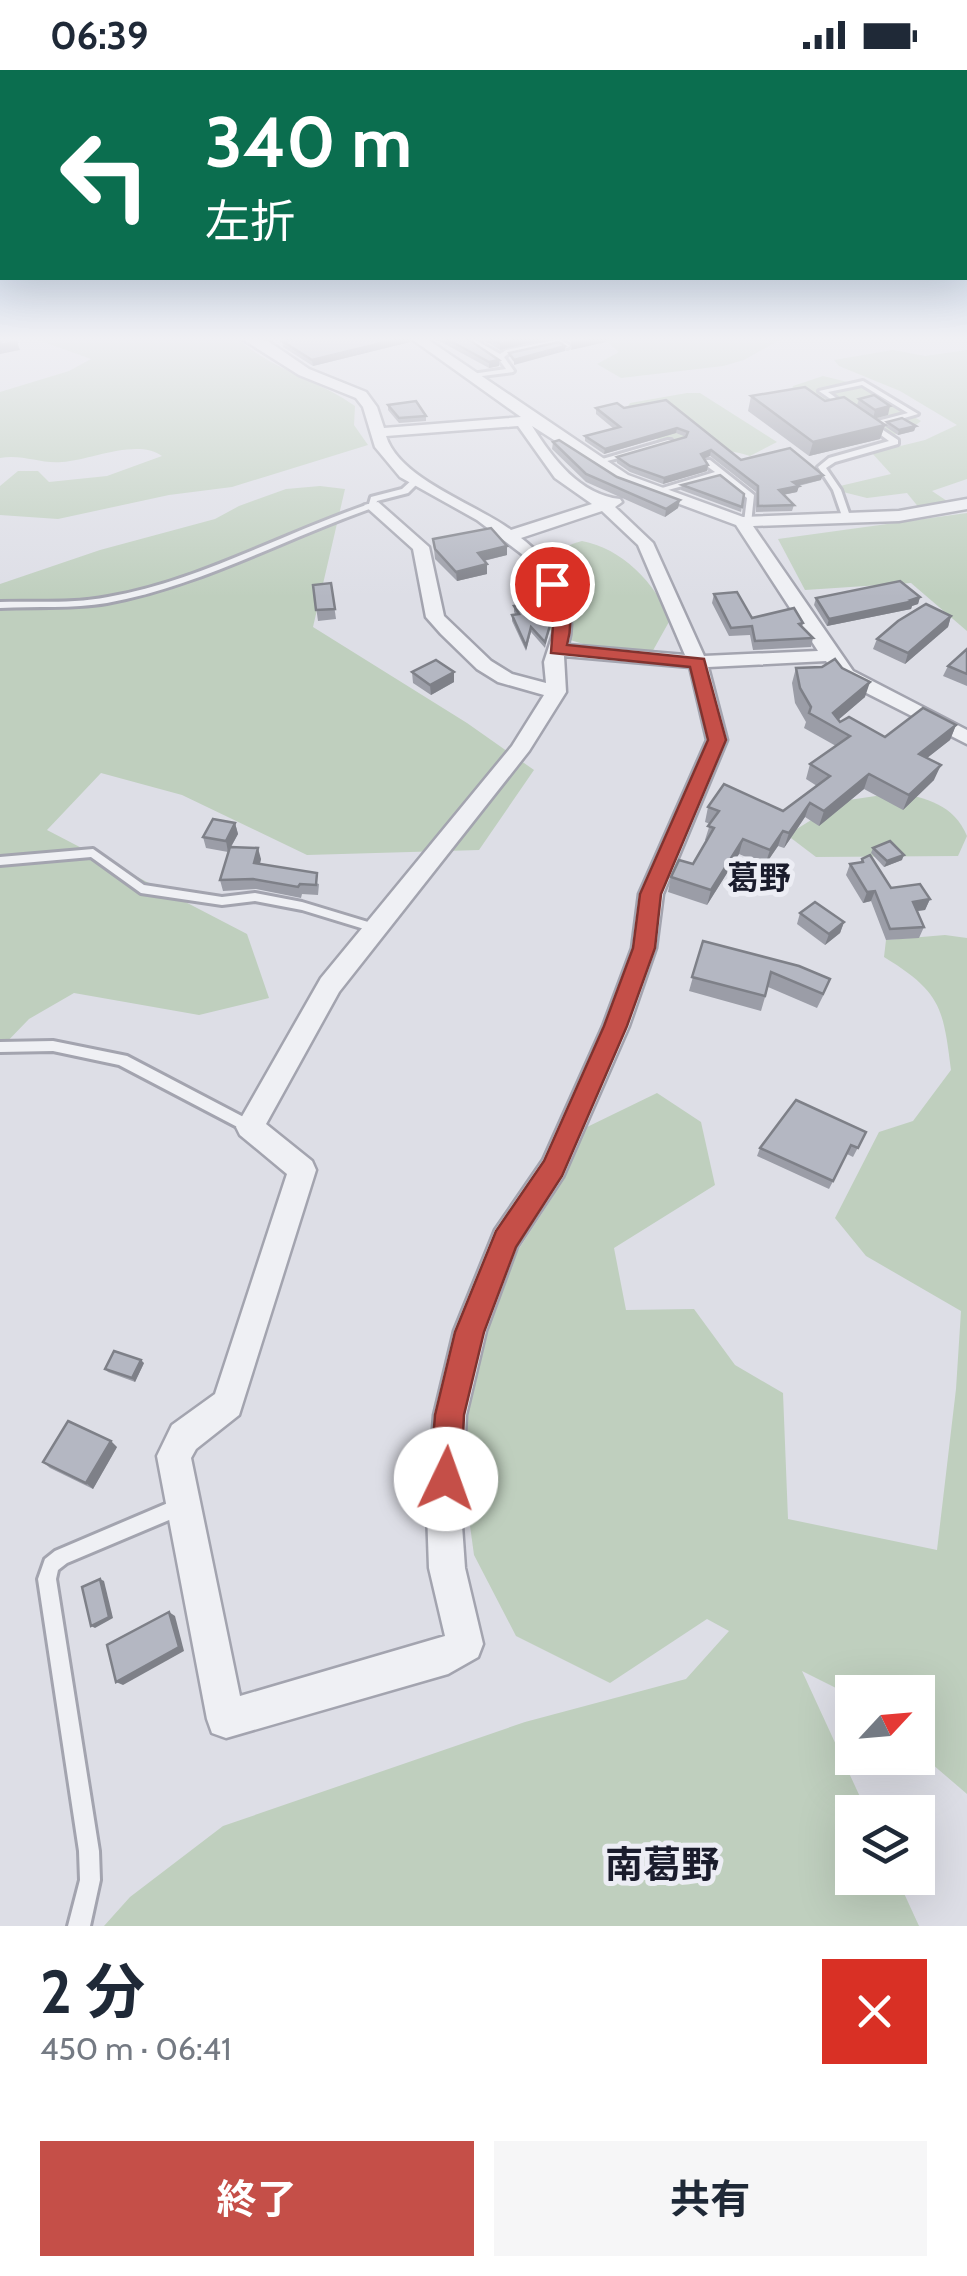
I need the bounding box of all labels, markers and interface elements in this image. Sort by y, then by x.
text: 06:39 [50,12,148,59]
text: 340 m [205,99,412,185]
icon: left [40,110,170,240]
text: 左折 [205,194,295,248]
pin [510,542,595,627]
icon: arrive [525,557,580,612]
district label: 葛野 [727,858,791,897]
position arrow [394,1427,498,1531]
north arrow [835,1675,935,1775]
map controls [835,1675,935,1895]
button: layers [835,1795,935,1895]
district label: 南葛野 [605,1841,719,1888]
text: 2 分 [40,1955,145,2028]
button: close [822,1959,927,2064]
text: 450 m · 06:41 [40,2029,232,2068]
button: 終了 [40,2141,474,2256]
button: 共有 [494,2141,927,2256]

